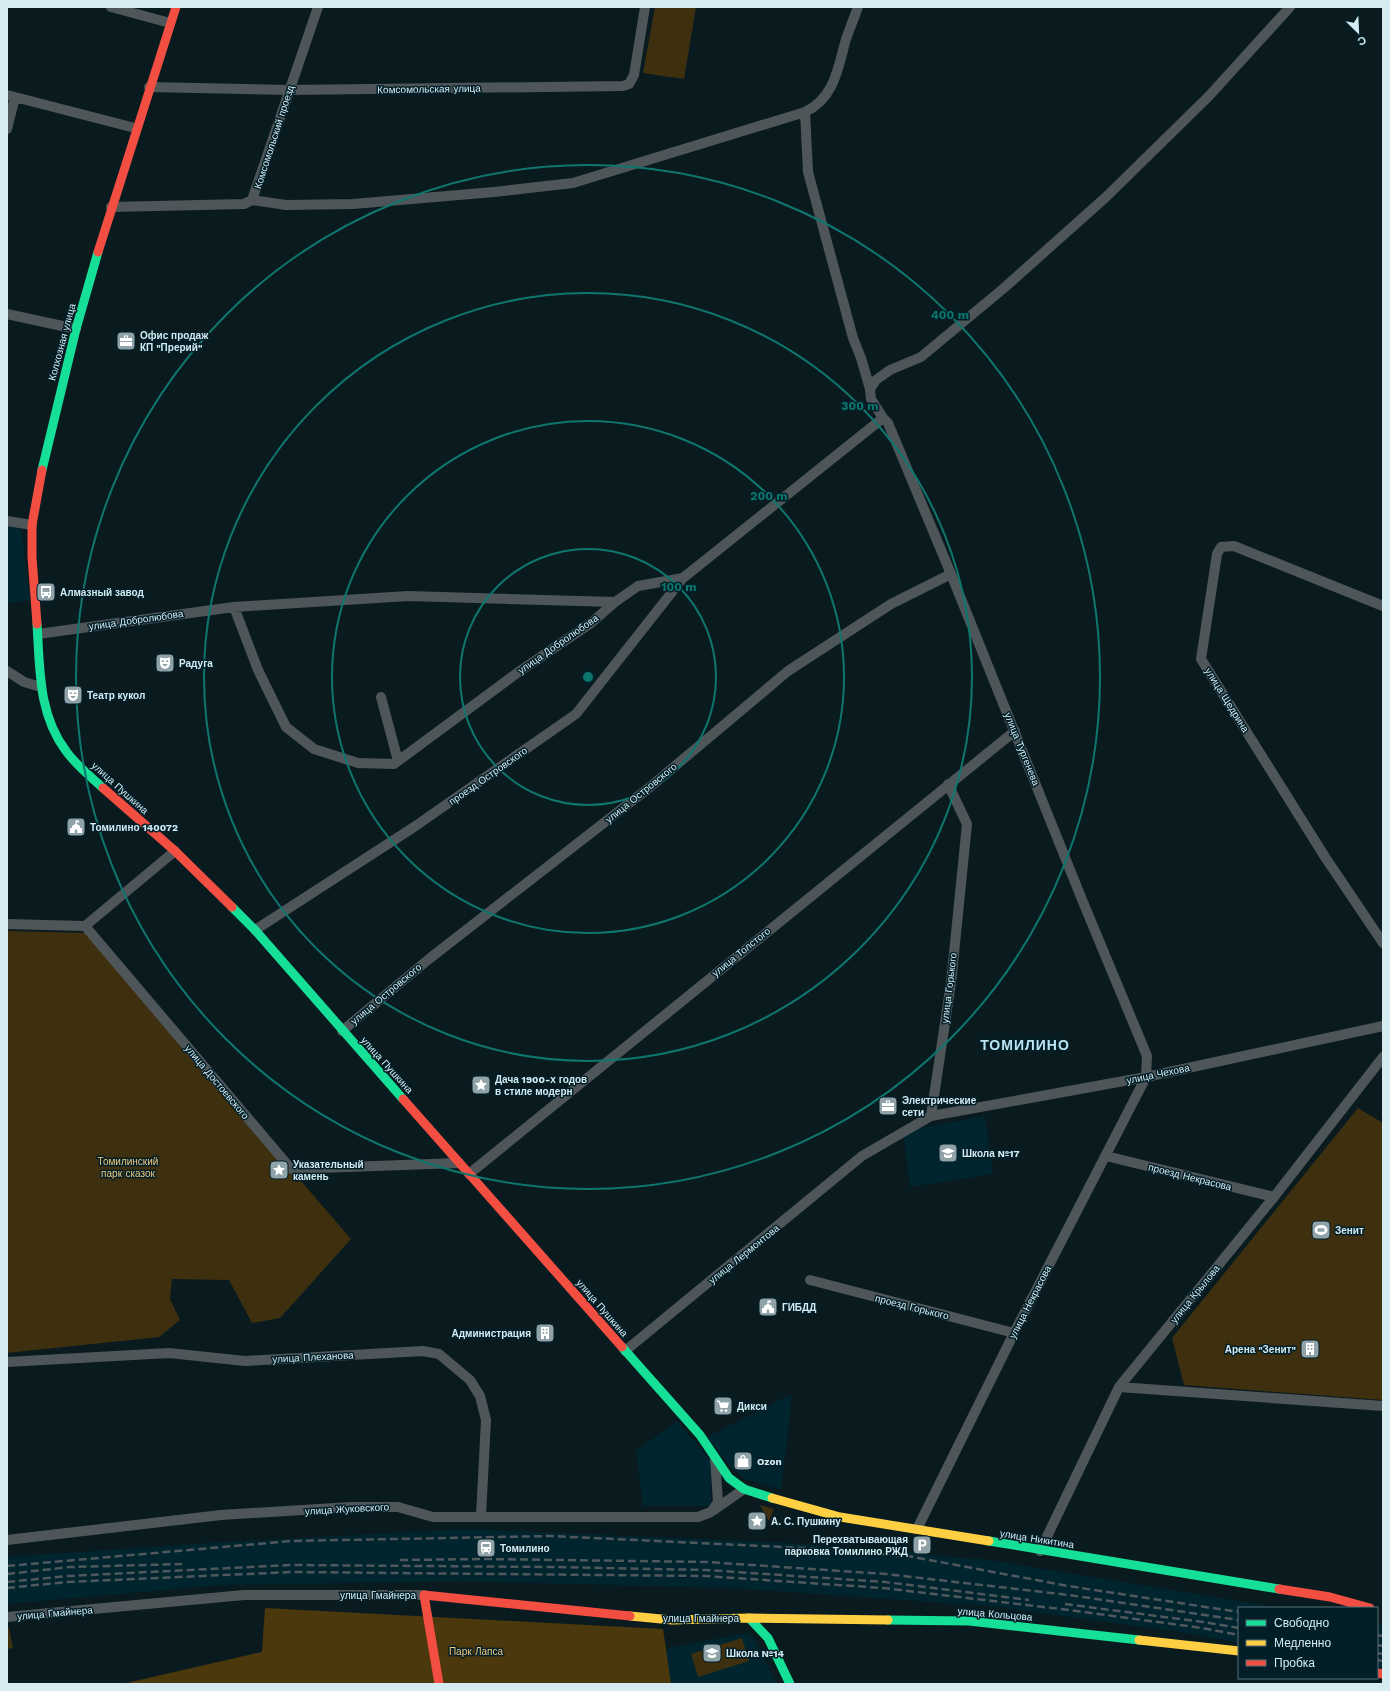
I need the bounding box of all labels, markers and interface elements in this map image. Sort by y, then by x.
north arrow [1338,12,1378,52]
text: С [1356,33,1368,48]
street label: Комсомольская улица [377,83,481,95]
street label: Комсомольский проезд [252,84,296,190]
street label: Колхозная улица [46,302,78,382]
text: 400 m [931,308,969,322]
office icon: Офис продаж КП "Прерий" [115,330,137,352]
place label: Офис продаж КП "Прерий" [140,330,209,353]
text: 300 m [841,399,879,413]
text: 200 m [750,489,788,503]
text: 100 m [661,580,697,594]
bus stop icon: Алмазный завод [35,581,57,603]
place label: Алмазный завод [60,587,144,598]
street label: улица Добролюбова [88,608,184,632]
street label: улица Добролюбова [516,612,601,676]
theatre icon: Радуга [154,652,176,674]
place label: Радуга [179,658,213,669]
street label: улица Щедрина [1203,666,1251,735]
centre of rings [581,670,595,684]
theatre icon: Театр кукол [62,684,84,706]
place label: Театр кукол [87,690,145,701]
street label: улица Тургенева [1002,711,1042,788]
street label: проезд Островского [447,745,530,807]
street label: улица Пушкина [90,760,151,817]
street label: улица Островского [603,761,679,825]
public building icon: Томилино 140072 [65,816,87,838]
place label: Томилино 140072 [90,822,178,833]
street label: улица Толстого [710,925,773,979]
street label: улица Горького [939,952,959,1024]
street label: улица Островского [349,961,424,1027]
street label: улица Пушкина [359,1035,416,1096]
district label: ТОМИЛИНО [980,1037,1070,1053]
street label: улица Достоевского [183,1043,251,1122]
street label: улица Чехова [1125,1062,1191,1086]
place icon: Дача 1900-х годов в стиле модерн [470,1074,492,1096]
place label: Дача 1900-х годов в стиле модерн [495,1074,587,1097]
office icon: Электрические сети [877,1095,899,1117]
place label: Электрические сети [902,1095,977,1118]
school or university icon: Школа №17 [937,1142,959,1164]
place label: Школа №17 [962,1148,1020,1159]
park label: Томилинский парк сказок [98,1156,158,1179]
place icon: Указательный камень [268,1159,290,1181]
place label: Указательный камень [293,1159,364,1182]
street label: проезд Некрасова [1147,1161,1233,1193]
sports icon: Зенит [1310,1219,1332,1241]
street label: улица Лермонтова [707,1222,782,1286]
place label: Зенит [1335,1225,1364,1236]
street label: улица Крылова [1168,1262,1222,1325]
street label: улица Некрасова [1007,1263,1053,1340]
street label: улица Пушкина [574,1277,630,1339]
street label: проезд Горького [874,1293,950,1322]
public building icon: ГИБДД [757,1296,779,1318]
place label: ГИБДД [782,1302,816,1313]
building icon: Администрация [534,1322,556,1344]
place label: Администрация [451,1328,531,1339]
building icon: Арена "Зенит" [1299,1338,1321,1360]
place label: Арена "Зенит" [1225,1344,1297,1355]
street label: улица Плеханова [272,1349,354,1365]
supermarket icon: Дикси [712,1395,734,1417]
place label: Дикси [737,1401,767,1412]
shop icon: Ozon [732,1450,754,1472]
place label: Ozon [757,1456,782,1467]
street label: улица Жуковского [305,1501,390,1517]
place icon: А. С. Пушкину [746,1510,768,1532]
place label: А. С. Пушкину [771,1516,841,1527]
street label: улица Никитина [999,1528,1075,1550]
place label: Перехватывающая парковка Томилино РЖД [785,1534,908,1557]
parking icon: Перехватывающая парковка Томилино РЖД [911,1534,933,1556]
station icon: Томилино [475,1537,497,1559]
place label: Томилино [500,1543,550,1554]
street label: улица Гмайнера [340,1590,416,1601]
street label: улица Гмайнера [17,1604,94,1622]
street label: улица Кольцова [957,1605,1033,1623]
legend [1238,1607,1378,1679]
street label: улица Гмайнера [663,1613,739,1624]
text: Свободно [1274,1616,1329,1630]
text: Медленно [1274,1636,1331,1650]
school or university icon: Школа №14 [701,1642,723,1664]
park label: Парк Лапса [449,1646,504,1657]
place label: Школа №14 [726,1648,785,1659]
text: Пробка [1274,1656,1315,1670]

